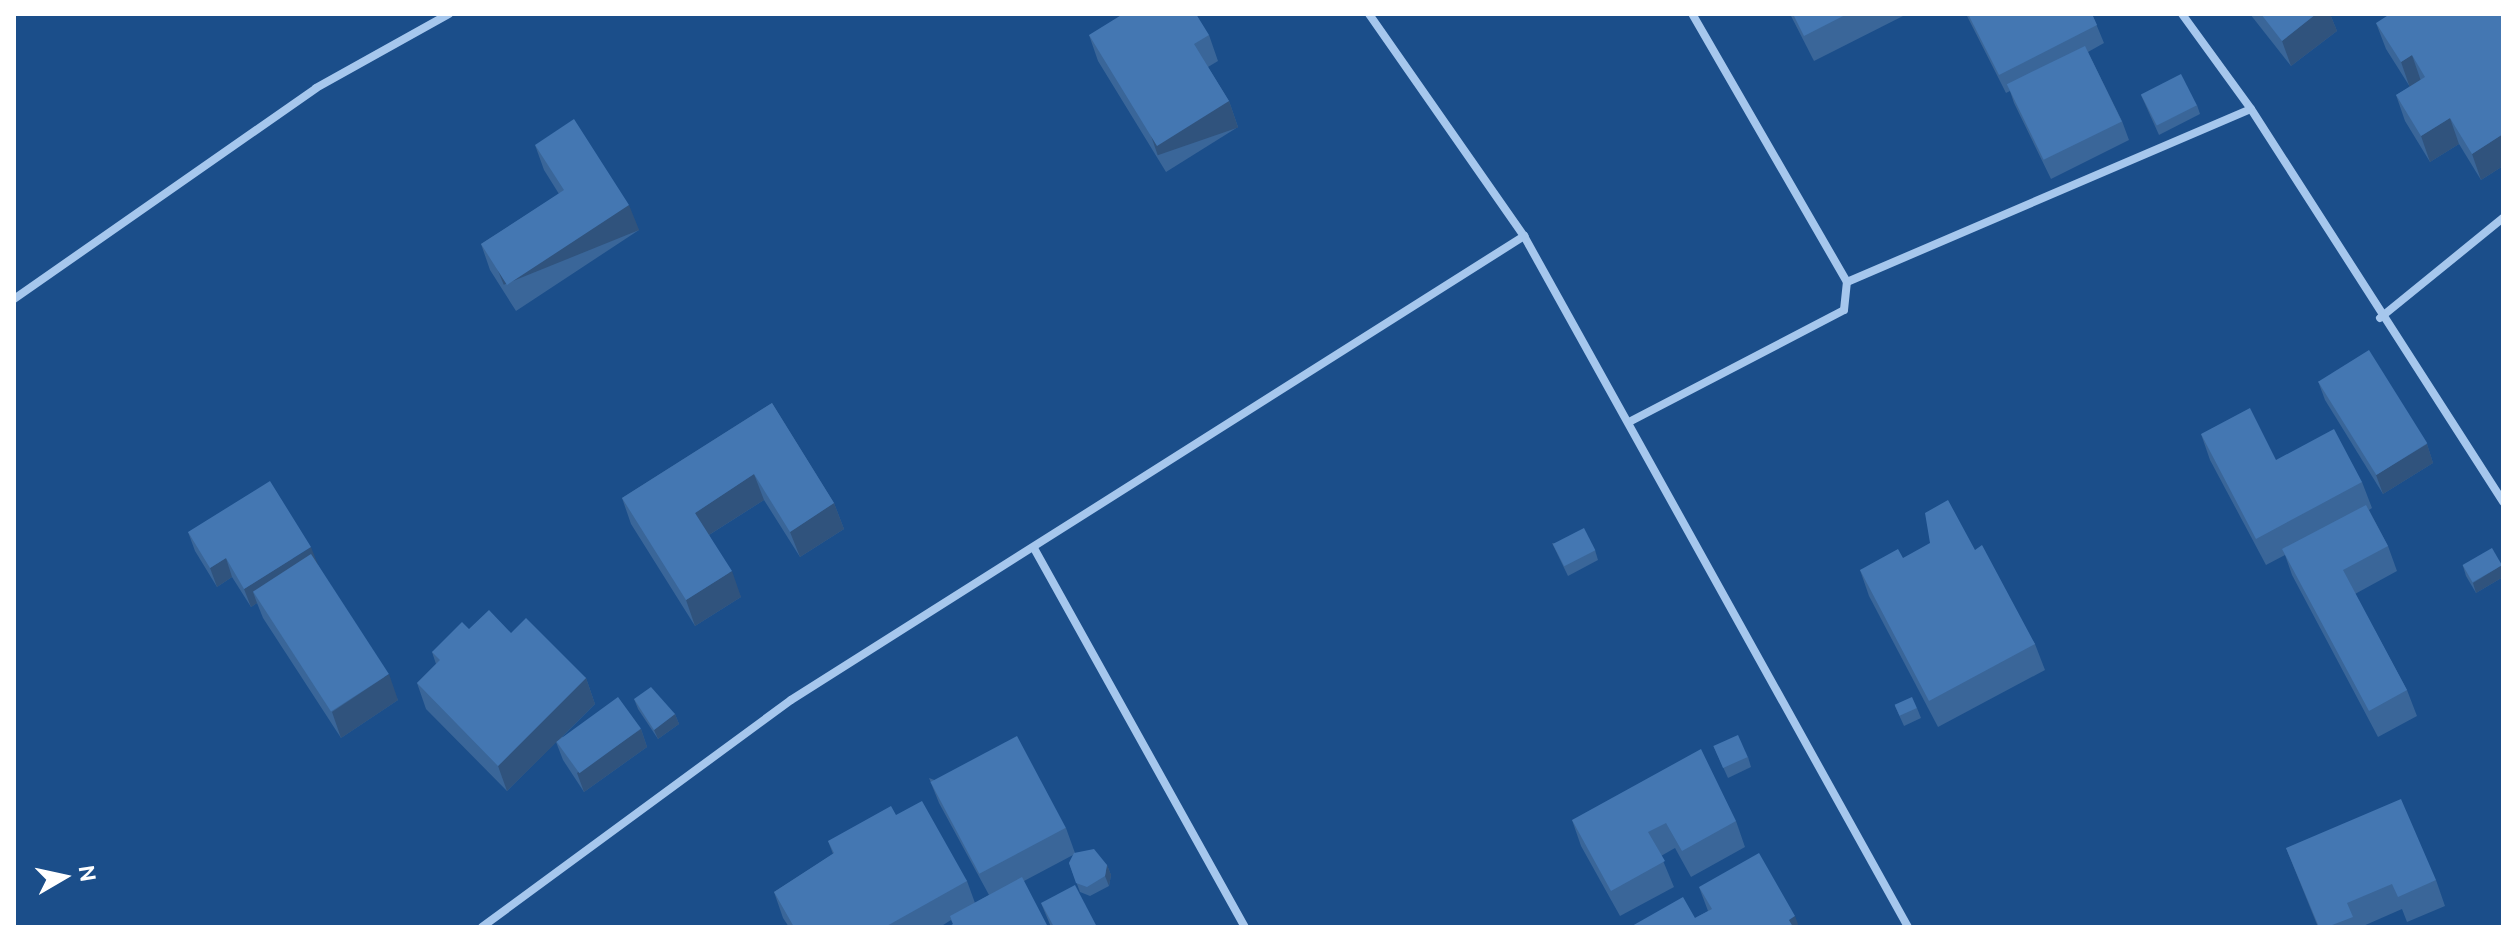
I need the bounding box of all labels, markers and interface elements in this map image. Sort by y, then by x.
north arrow [24,837,104,917]
text: N [75,863,102,883]

